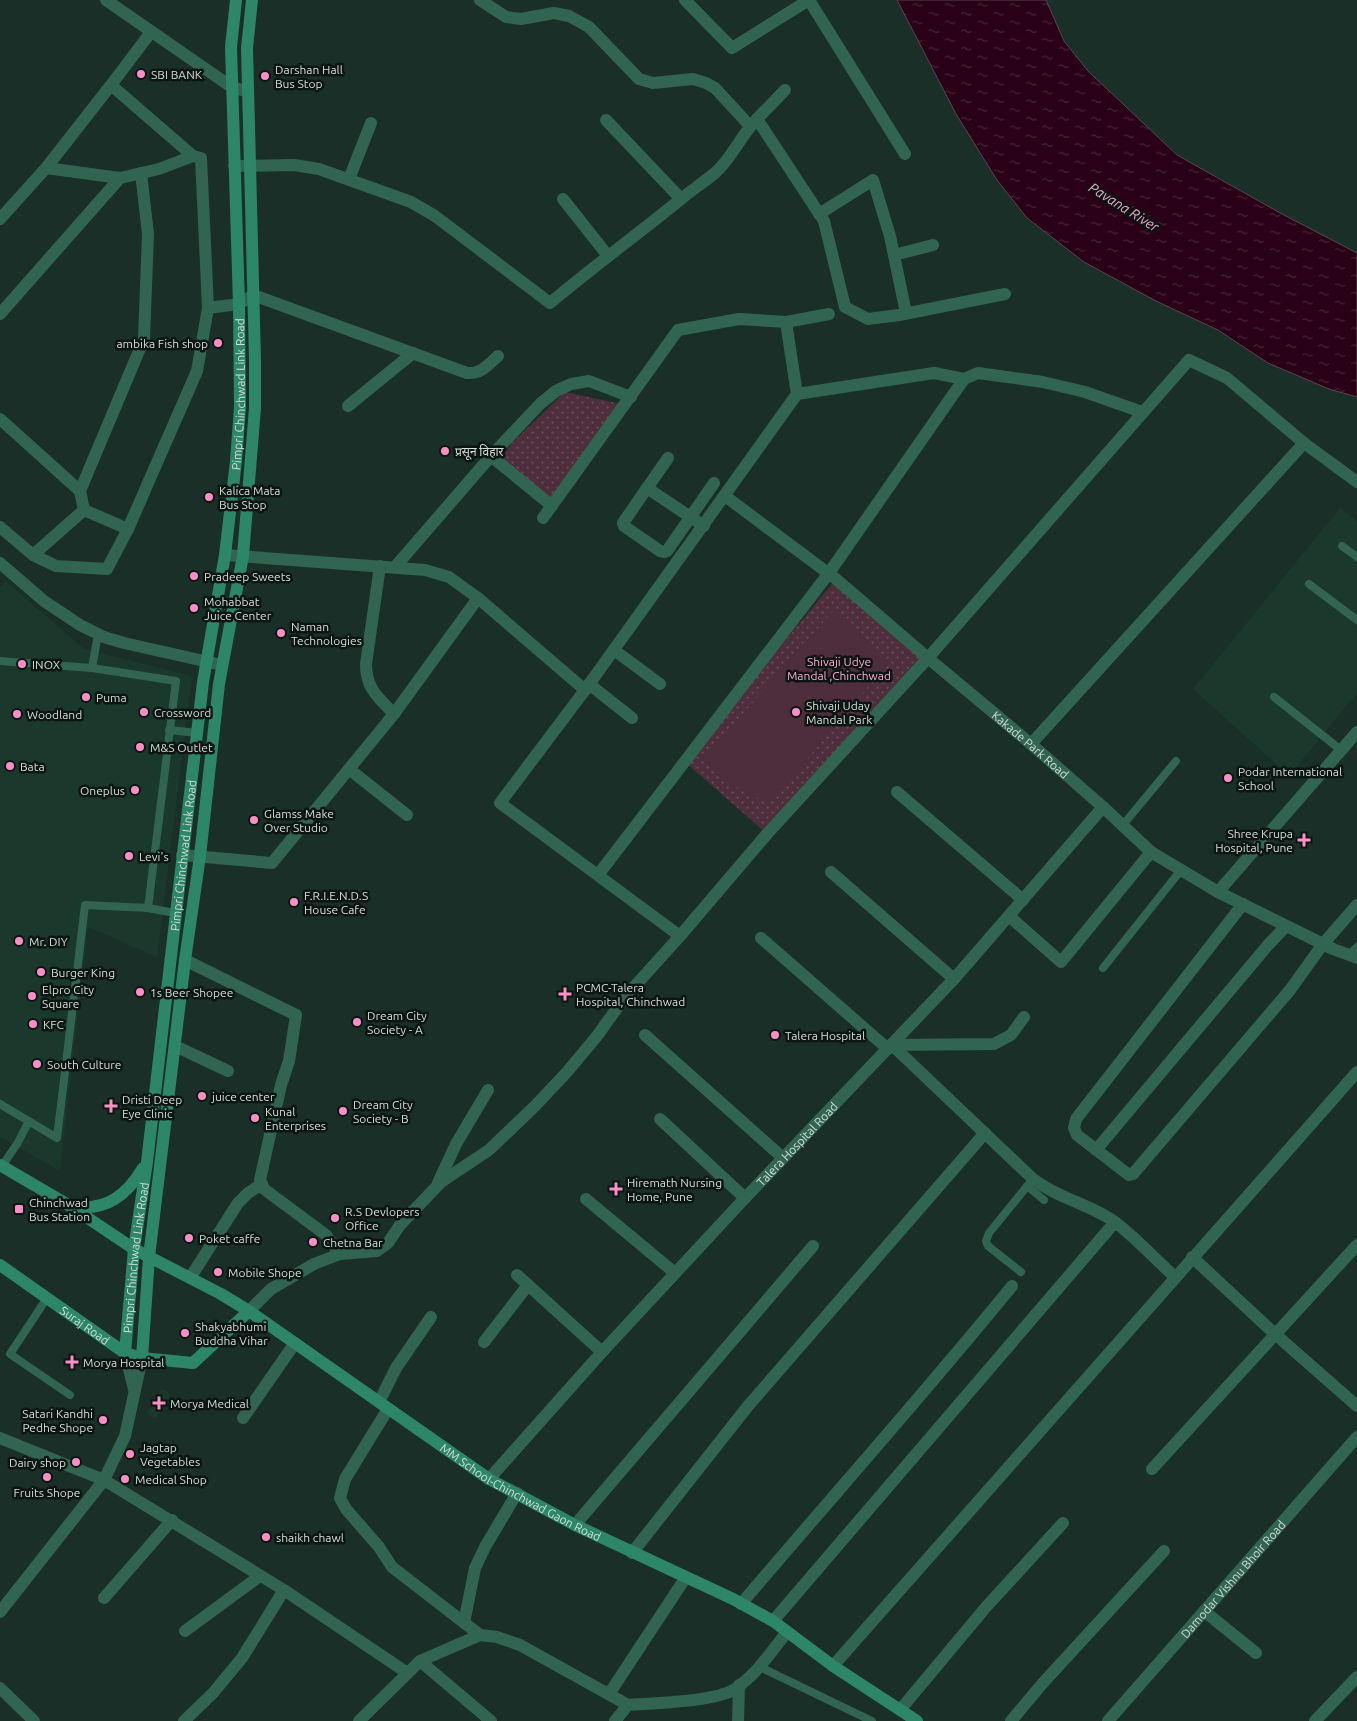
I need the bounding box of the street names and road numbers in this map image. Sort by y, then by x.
street label: Pimpri Chinchwad Link Road [228,318,247,471]
street label: Kakade Park Road [990,708,1072,781]
street label: Pimpri Chinchwad Link Road [168,779,198,932]
street label: Talera Hospital Road [754,1099,840,1188]
street label: Pimpri Chinchwad Link Road [120,1181,150,1334]
street label: Suraj Road [58,1303,112,1347]
street label: MM School-Chinchwad Gaon Road [438,1441,603,1543]
street label: Damodar Vishnu Bhoir Road [1178,1518,1287,1640]

